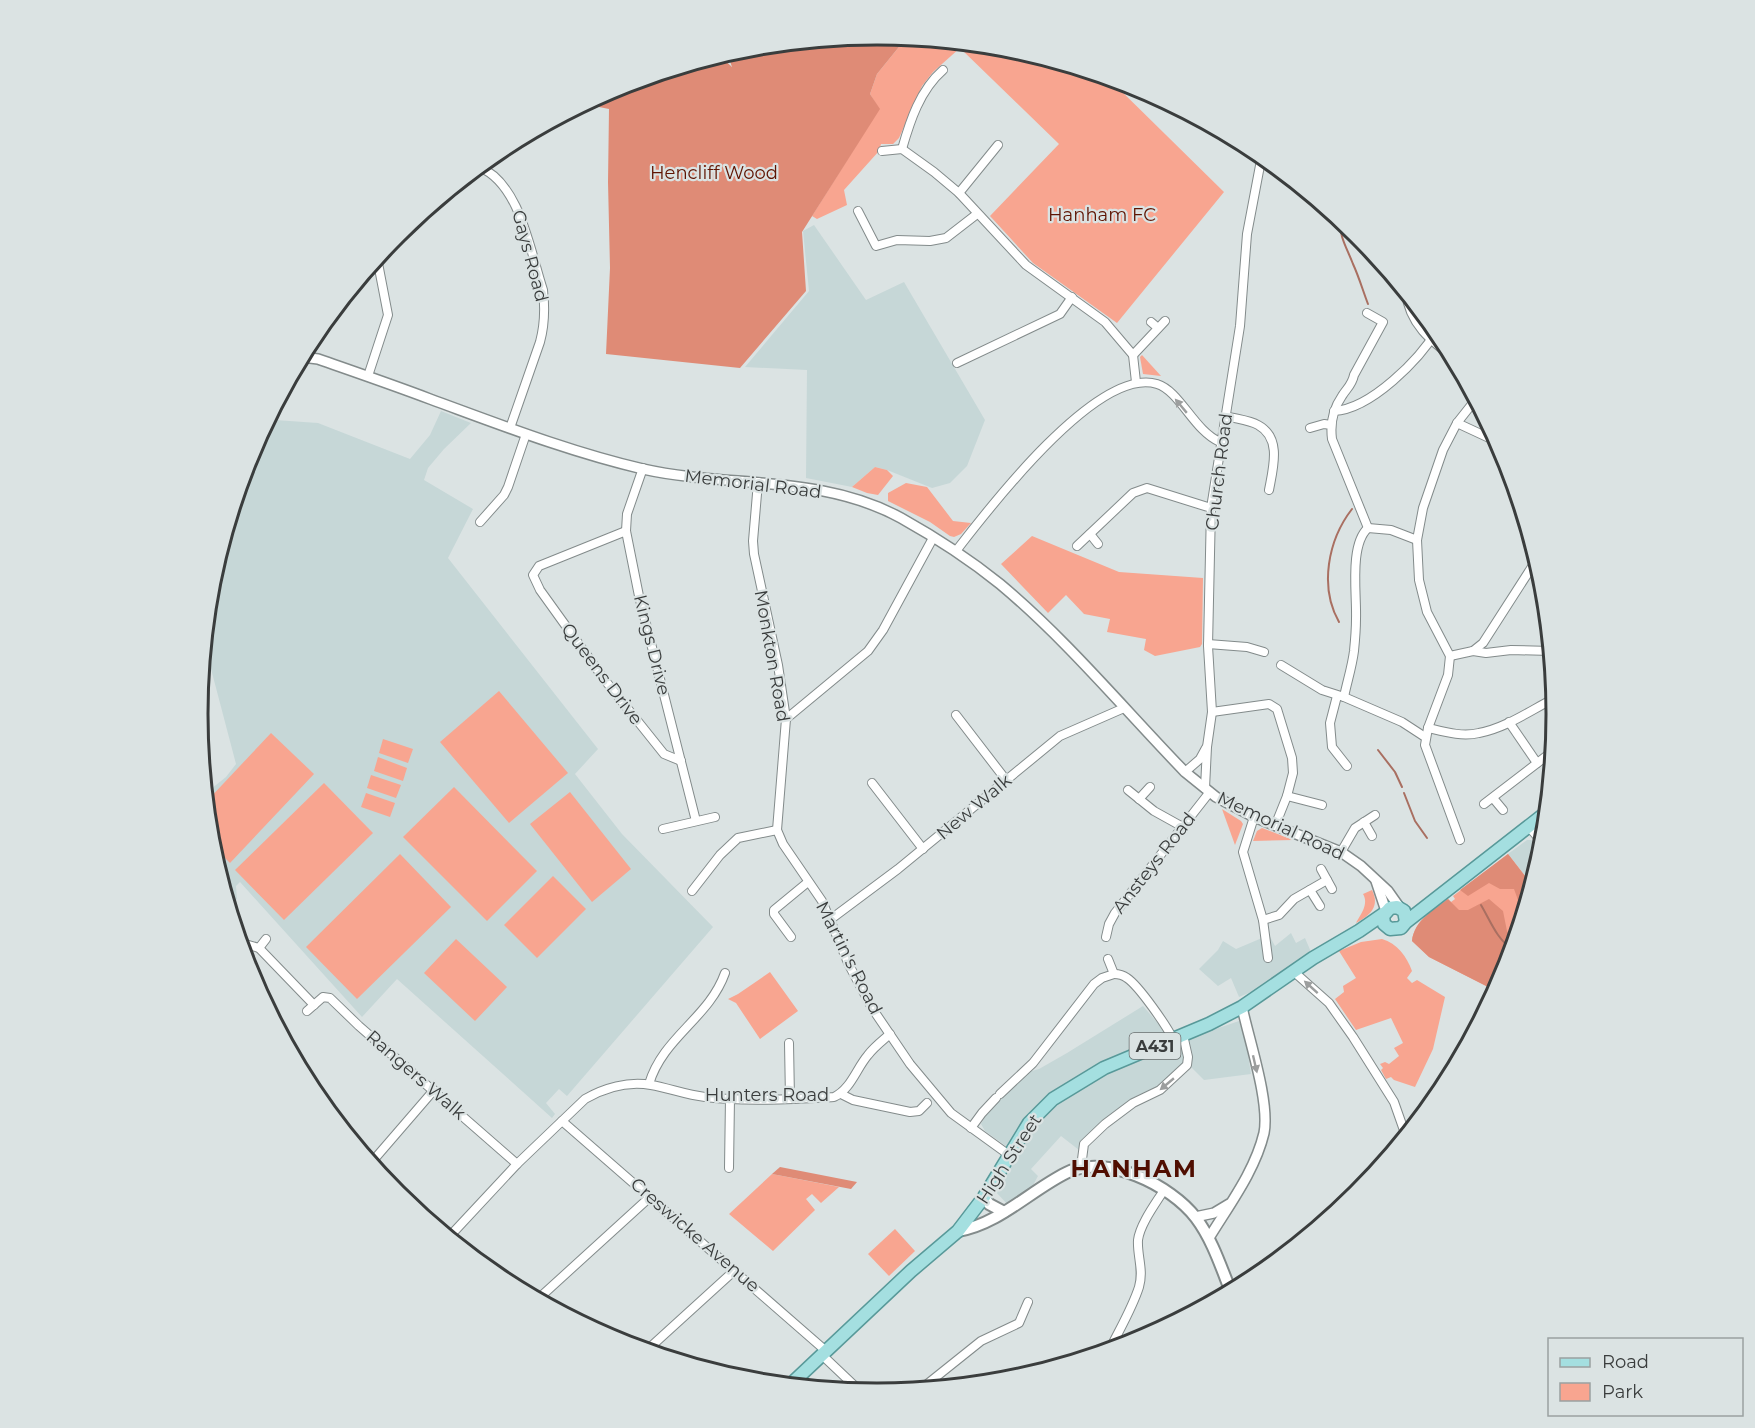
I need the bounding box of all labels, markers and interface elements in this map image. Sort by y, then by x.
park label: Hencliff Wood [650,162,778,184]
park label: Hanham FC [1048,204,1156,226]
street label: Gays Road [507,208,553,304]
one-way arrow [1175,398,1188,414]
street label: Church Road [1201,412,1237,532]
street label: Memorial Road [683,465,823,503]
street label: Monkton Road [750,588,794,724]
street label: Kings Drive [629,592,675,698]
street label: Queens Drive [557,619,647,729]
street label: New Walk [932,769,1016,845]
street label: Memorial Road [1214,787,1348,865]
street label: Ansteys Road [1108,808,1200,918]
street label: Martin's Road [811,898,887,1018]
one-way arrow [1304,981,1319,994]
street label: Rangers Walk [362,1026,470,1124]
road number: A431 [1130,1033,1180,1059]
one-way arrow [1251,1055,1261,1073]
one-way arrow [1160,1077,1175,1090]
street label: Hunters Road [705,1084,829,1106]
street label: High Street [972,1110,1046,1208]
district label: HANHAM [1071,1154,1197,1183]
street label: Creswicke Avenue [626,1173,764,1297]
legend [1548,1338,1743,1416]
text: Road [1602,1351,1649,1373]
text: Park [1602,1381,1643,1403]

